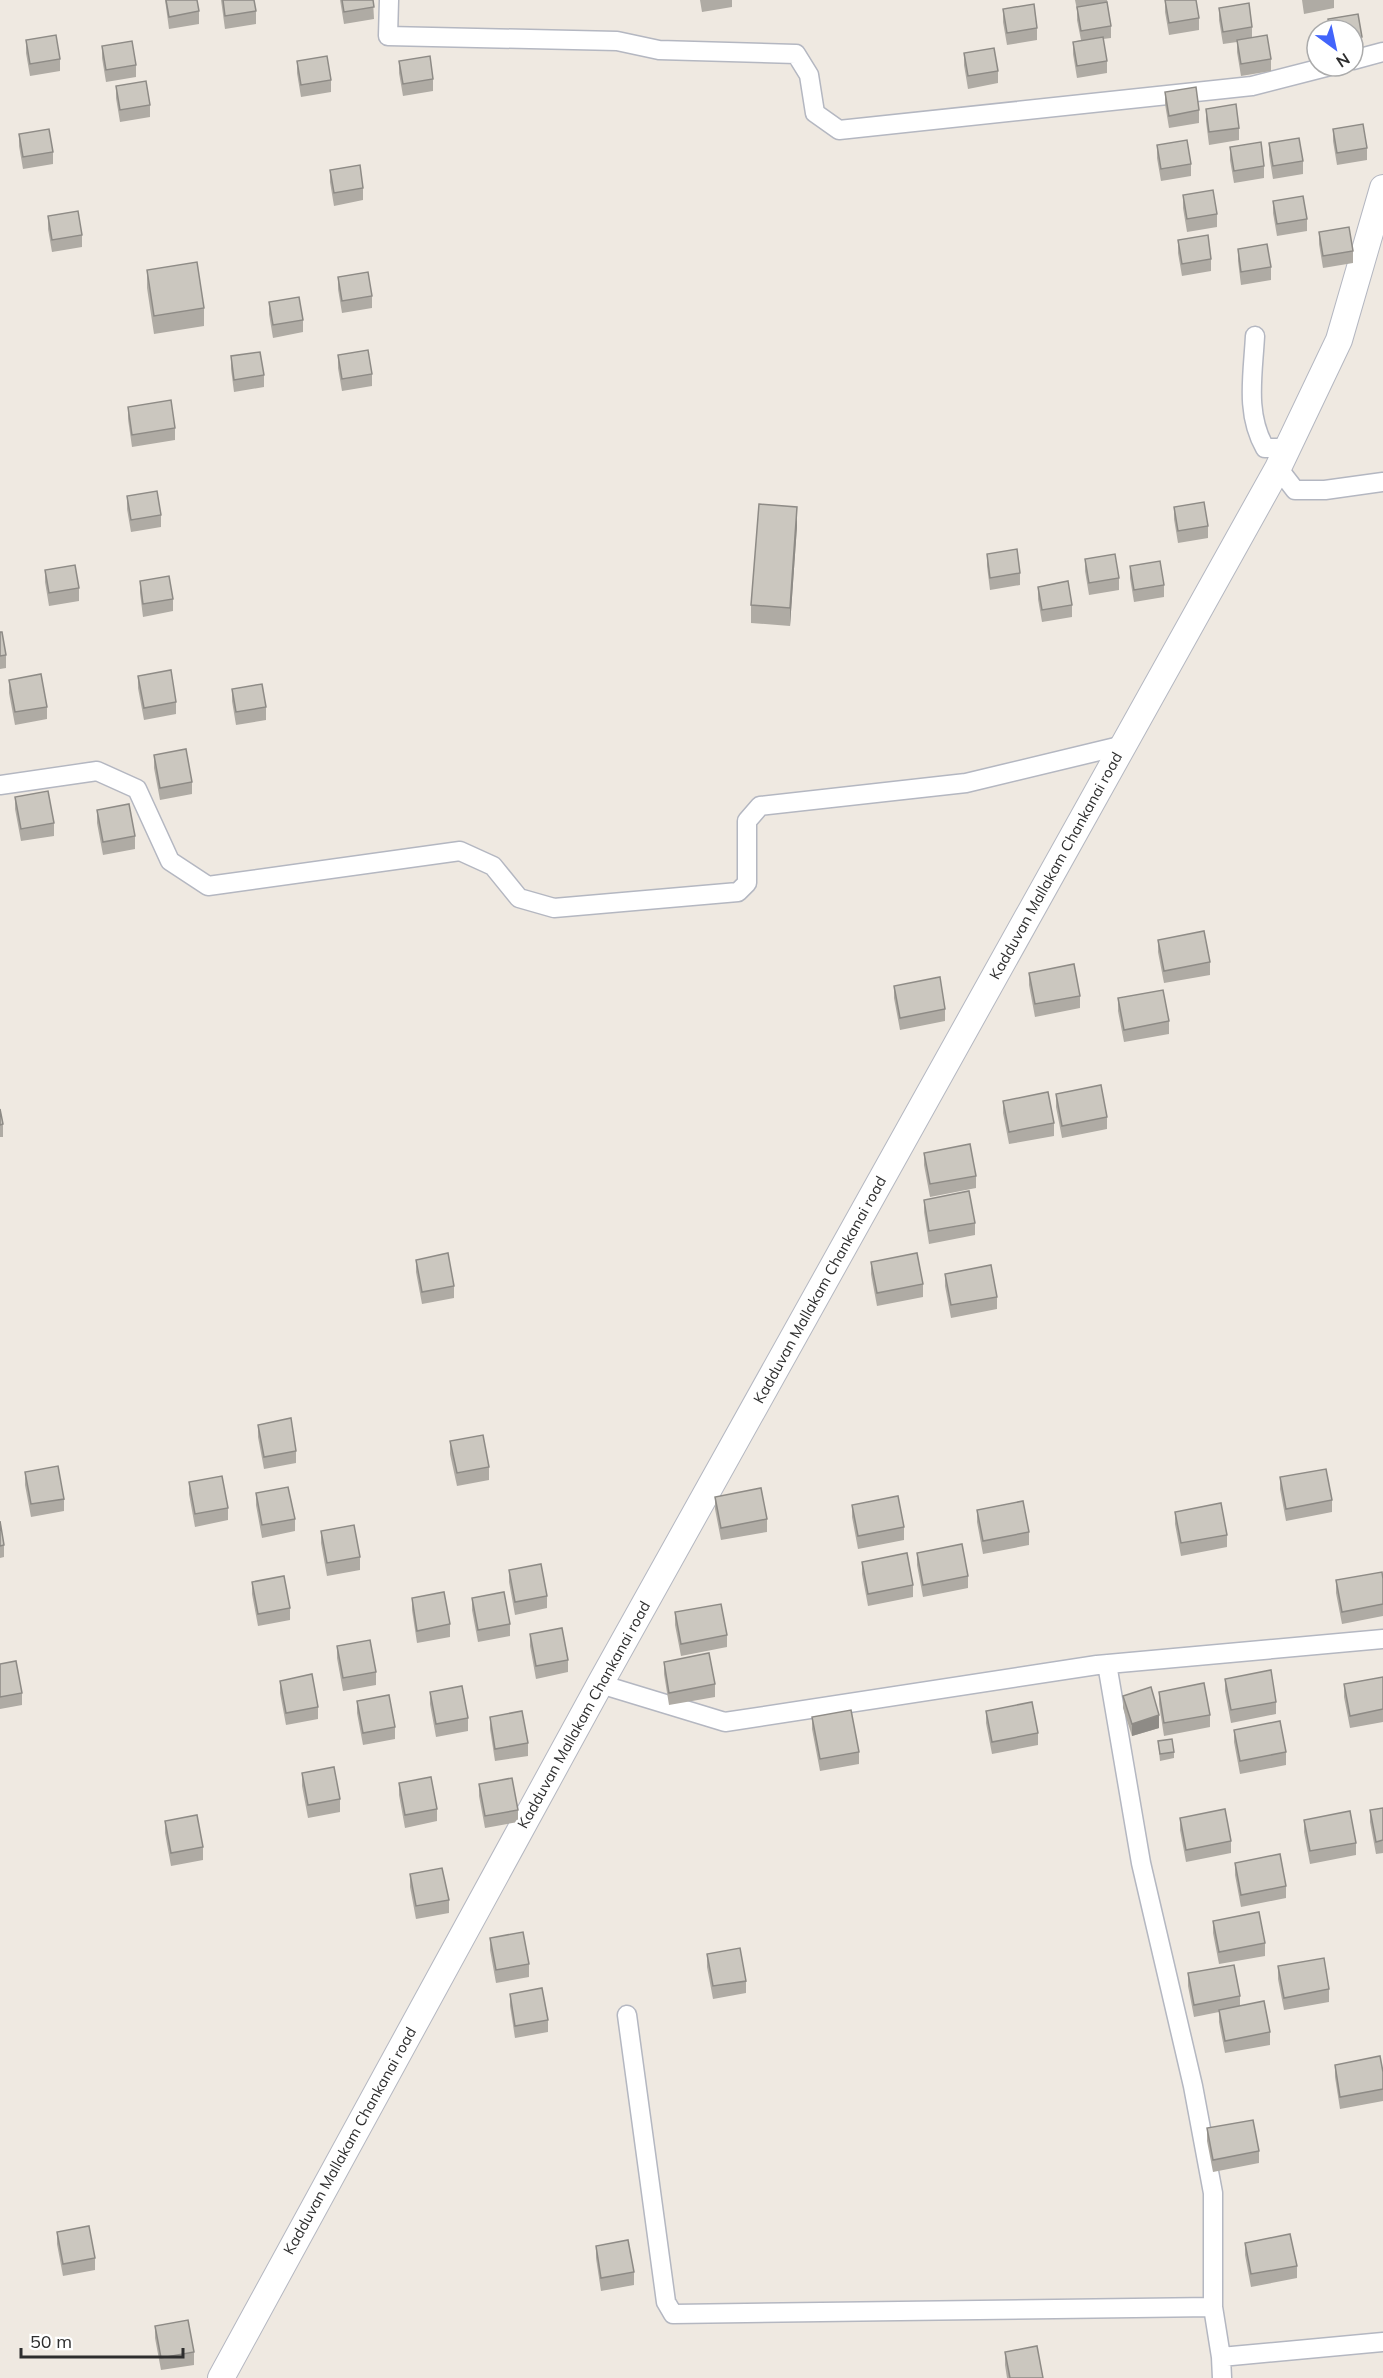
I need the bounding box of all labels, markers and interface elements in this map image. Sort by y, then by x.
north arrow [1305,18,1365,78]
text: N [1333,49,1354,72]
street label: Kadduvan Mallakam Chankanai road [985,749,1126,983]
street label: Kadduvan Mallakam Chankanai road [749,1173,890,1407]
street label: Kadduvan Mallakam Chankanai road [513,1598,654,1832]
street label: Kadduvan Mallakam Chankanai road [279,2024,420,2258]
scale bar [21,2321,183,2359]
text: 50 m [30,2330,72,2353]

